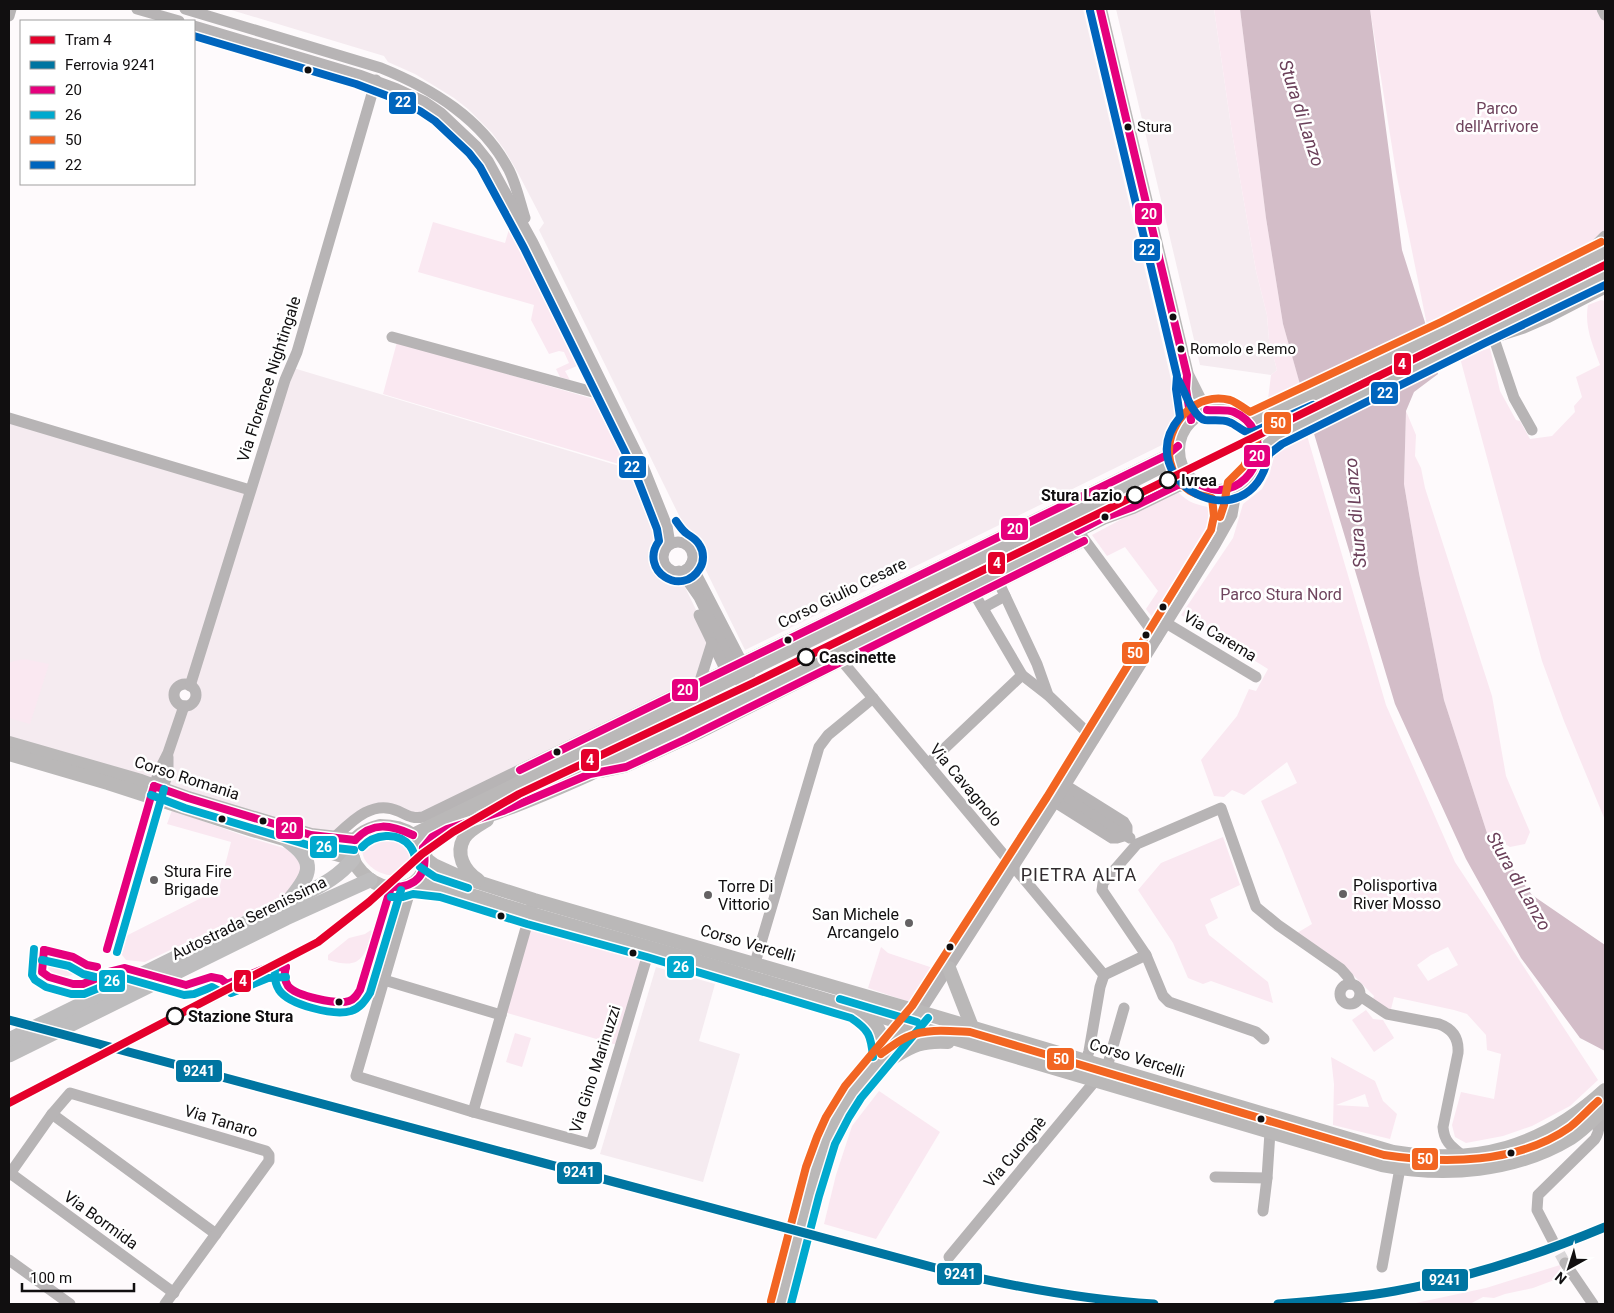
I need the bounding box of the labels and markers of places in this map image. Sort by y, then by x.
unlabelled marker [303,65,313,75]
place label: Stura [1137,118,1172,136]
marker: Stura [1123,122,1133,132]
unlabelled marker [1168,312,1178,322]
place label: Romolo e Remo [1190,340,1296,358]
marker: Romolo e Remo [1176,344,1186,354]
marker: Ivrea [1159,471,1177,489]
place label: Ivrea [1181,471,1217,490]
place label: Stura Lazio [1041,486,1122,505]
marker: Stura Lazio [1126,486,1144,504]
unlabelled marker [1100,512,1110,522]
unlabelled marker [1158,602,1168,612]
unlabelled marker [1141,630,1151,640]
unlabelled marker [783,635,793,645]
marker: Cascinette [797,648,815,666]
place label: Cascinette [819,648,896,667]
unlabelled marker [552,747,562,757]
unlabelled marker [217,814,227,824]
unlabelled marker [258,816,268,826]
place label: Stura Fire Brigade [164,862,232,899]
marker: Stura Fire Brigade [148,874,160,886]
place label: Polisportiva River Mosso [1353,876,1441,913]
place label: Torre Di Vittorio [718,877,773,914]
marker: Polisportiva River Mosso [1337,888,1349,900]
marker: Torre Di Vittorio [702,889,714,901]
place label: San Michele Arcangelo [812,905,899,942]
unlabelled marker [496,911,506,921]
marker: San Michele Arcangelo [903,917,915,929]
unlabelled marker [945,942,955,952]
unlabelled marker [628,948,638,958]
unlabelled marker [334,997,344,1007]
marker: Stazione Stura [166,1007,184,1025]
place label: Stazione Stura [188,1007,294,1026]
unlabelled marker [1256,1114,1266,1124]
unlabelled marker [1506,1148,1516,1158]

